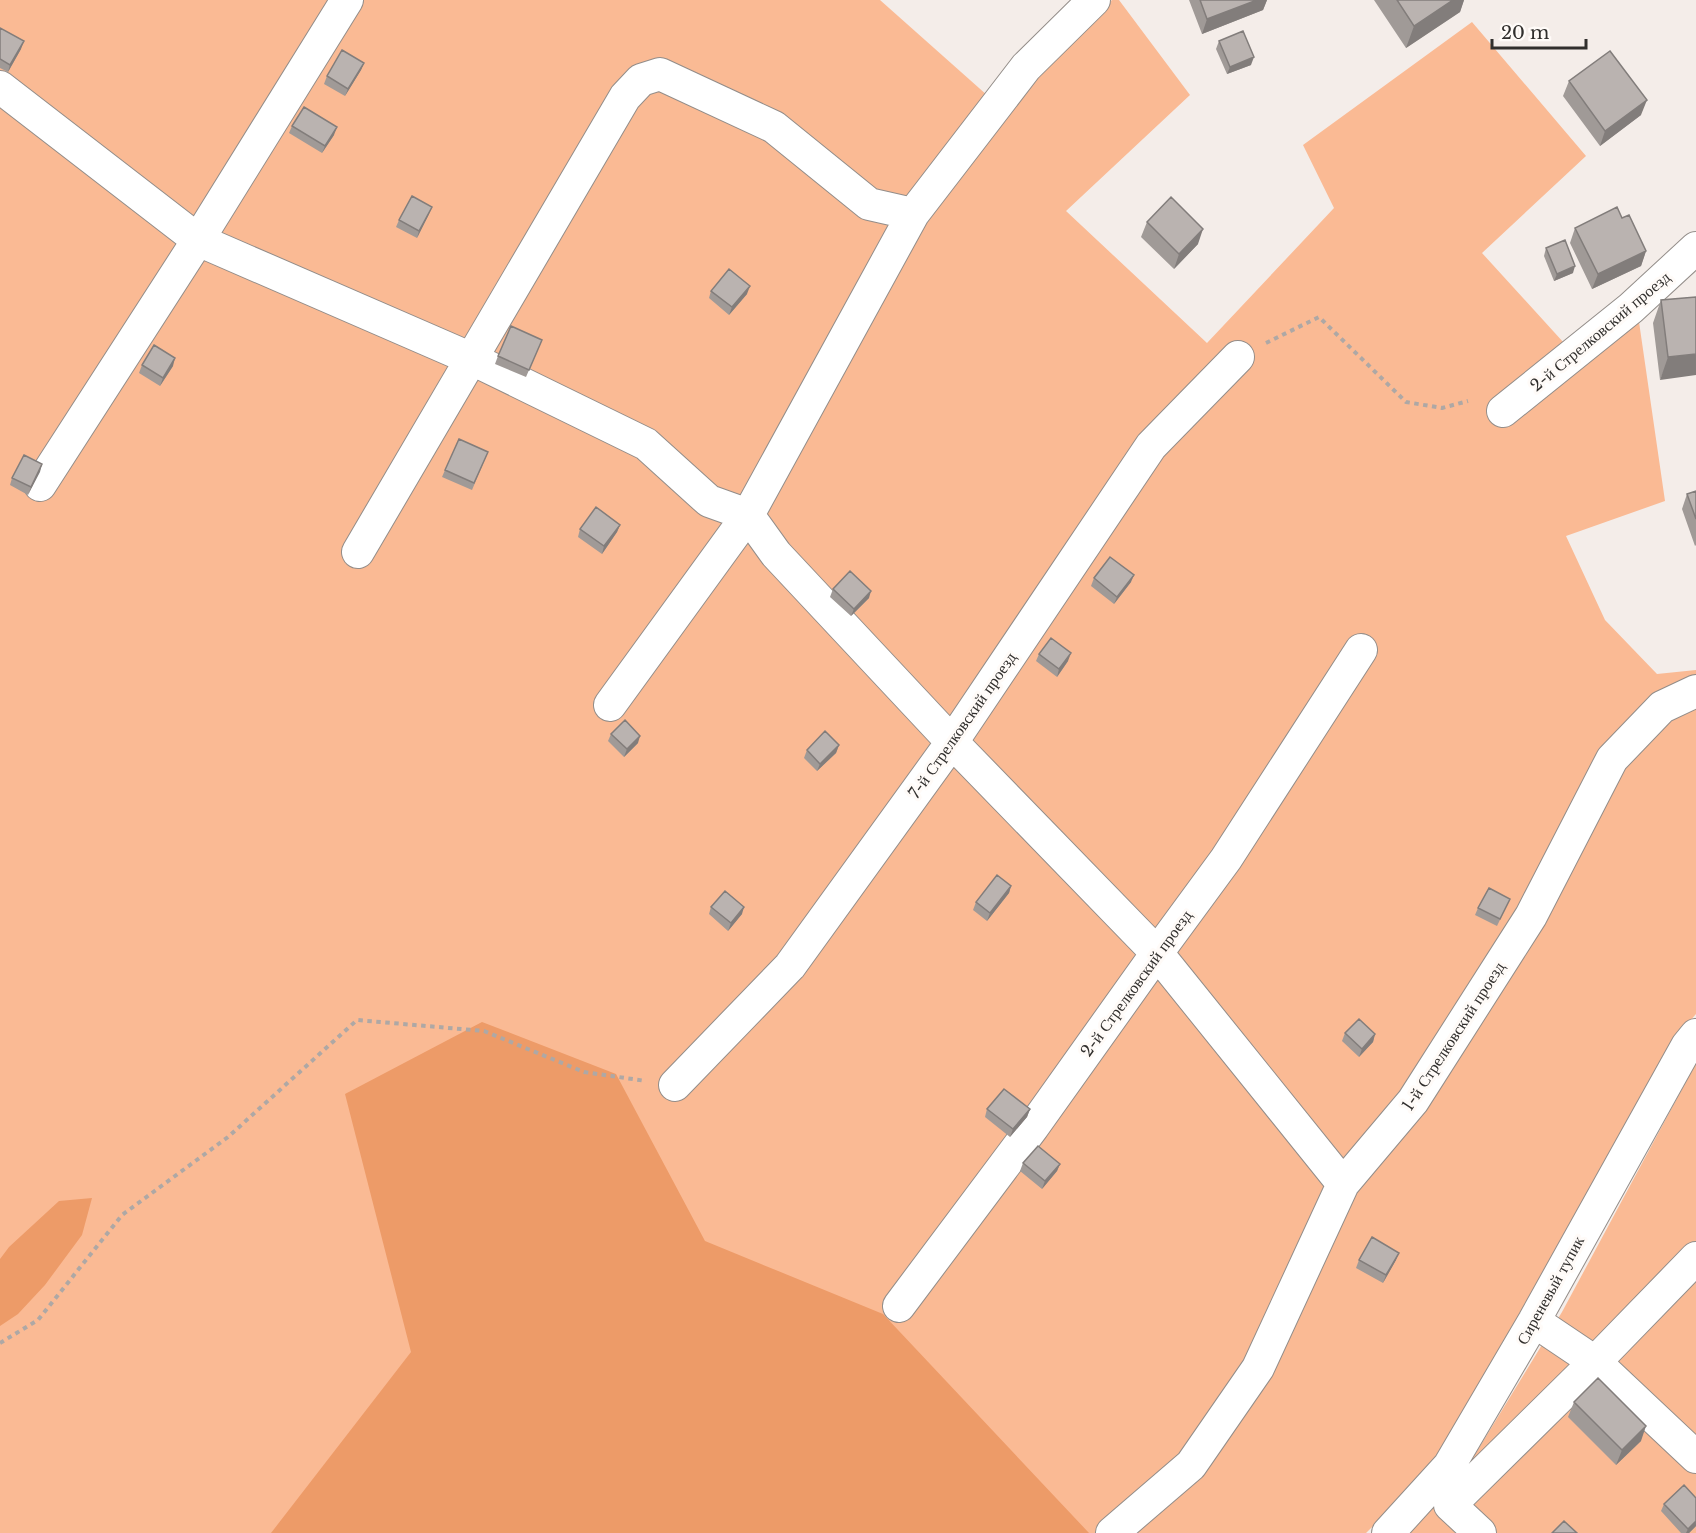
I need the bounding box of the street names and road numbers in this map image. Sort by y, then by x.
street label: 2-й Стрелковский проезд [1526,267,1674,395]
street label: 7-й Стрелковский проезд [904,648,1020,802]
street label: 2-й Стрелковский проезд [1076,906,1196,1060]
street label: 1-й Стрелковский проезд [1397,958,1509,1114]
street label: Сиреневый тупик [1512,1232,1588,1348]

